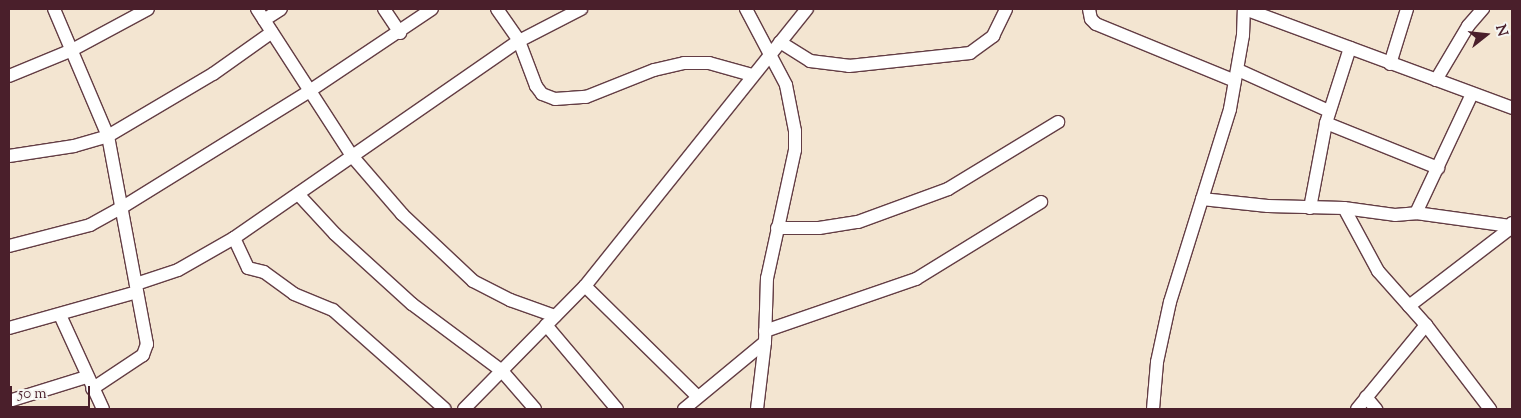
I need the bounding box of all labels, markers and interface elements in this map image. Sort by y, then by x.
north arrow [1461,10,1511,60]
text: N [1489,23,1512,39]
scale bar [12,376,92,408]
text: 50 m [18,384,47,405]

